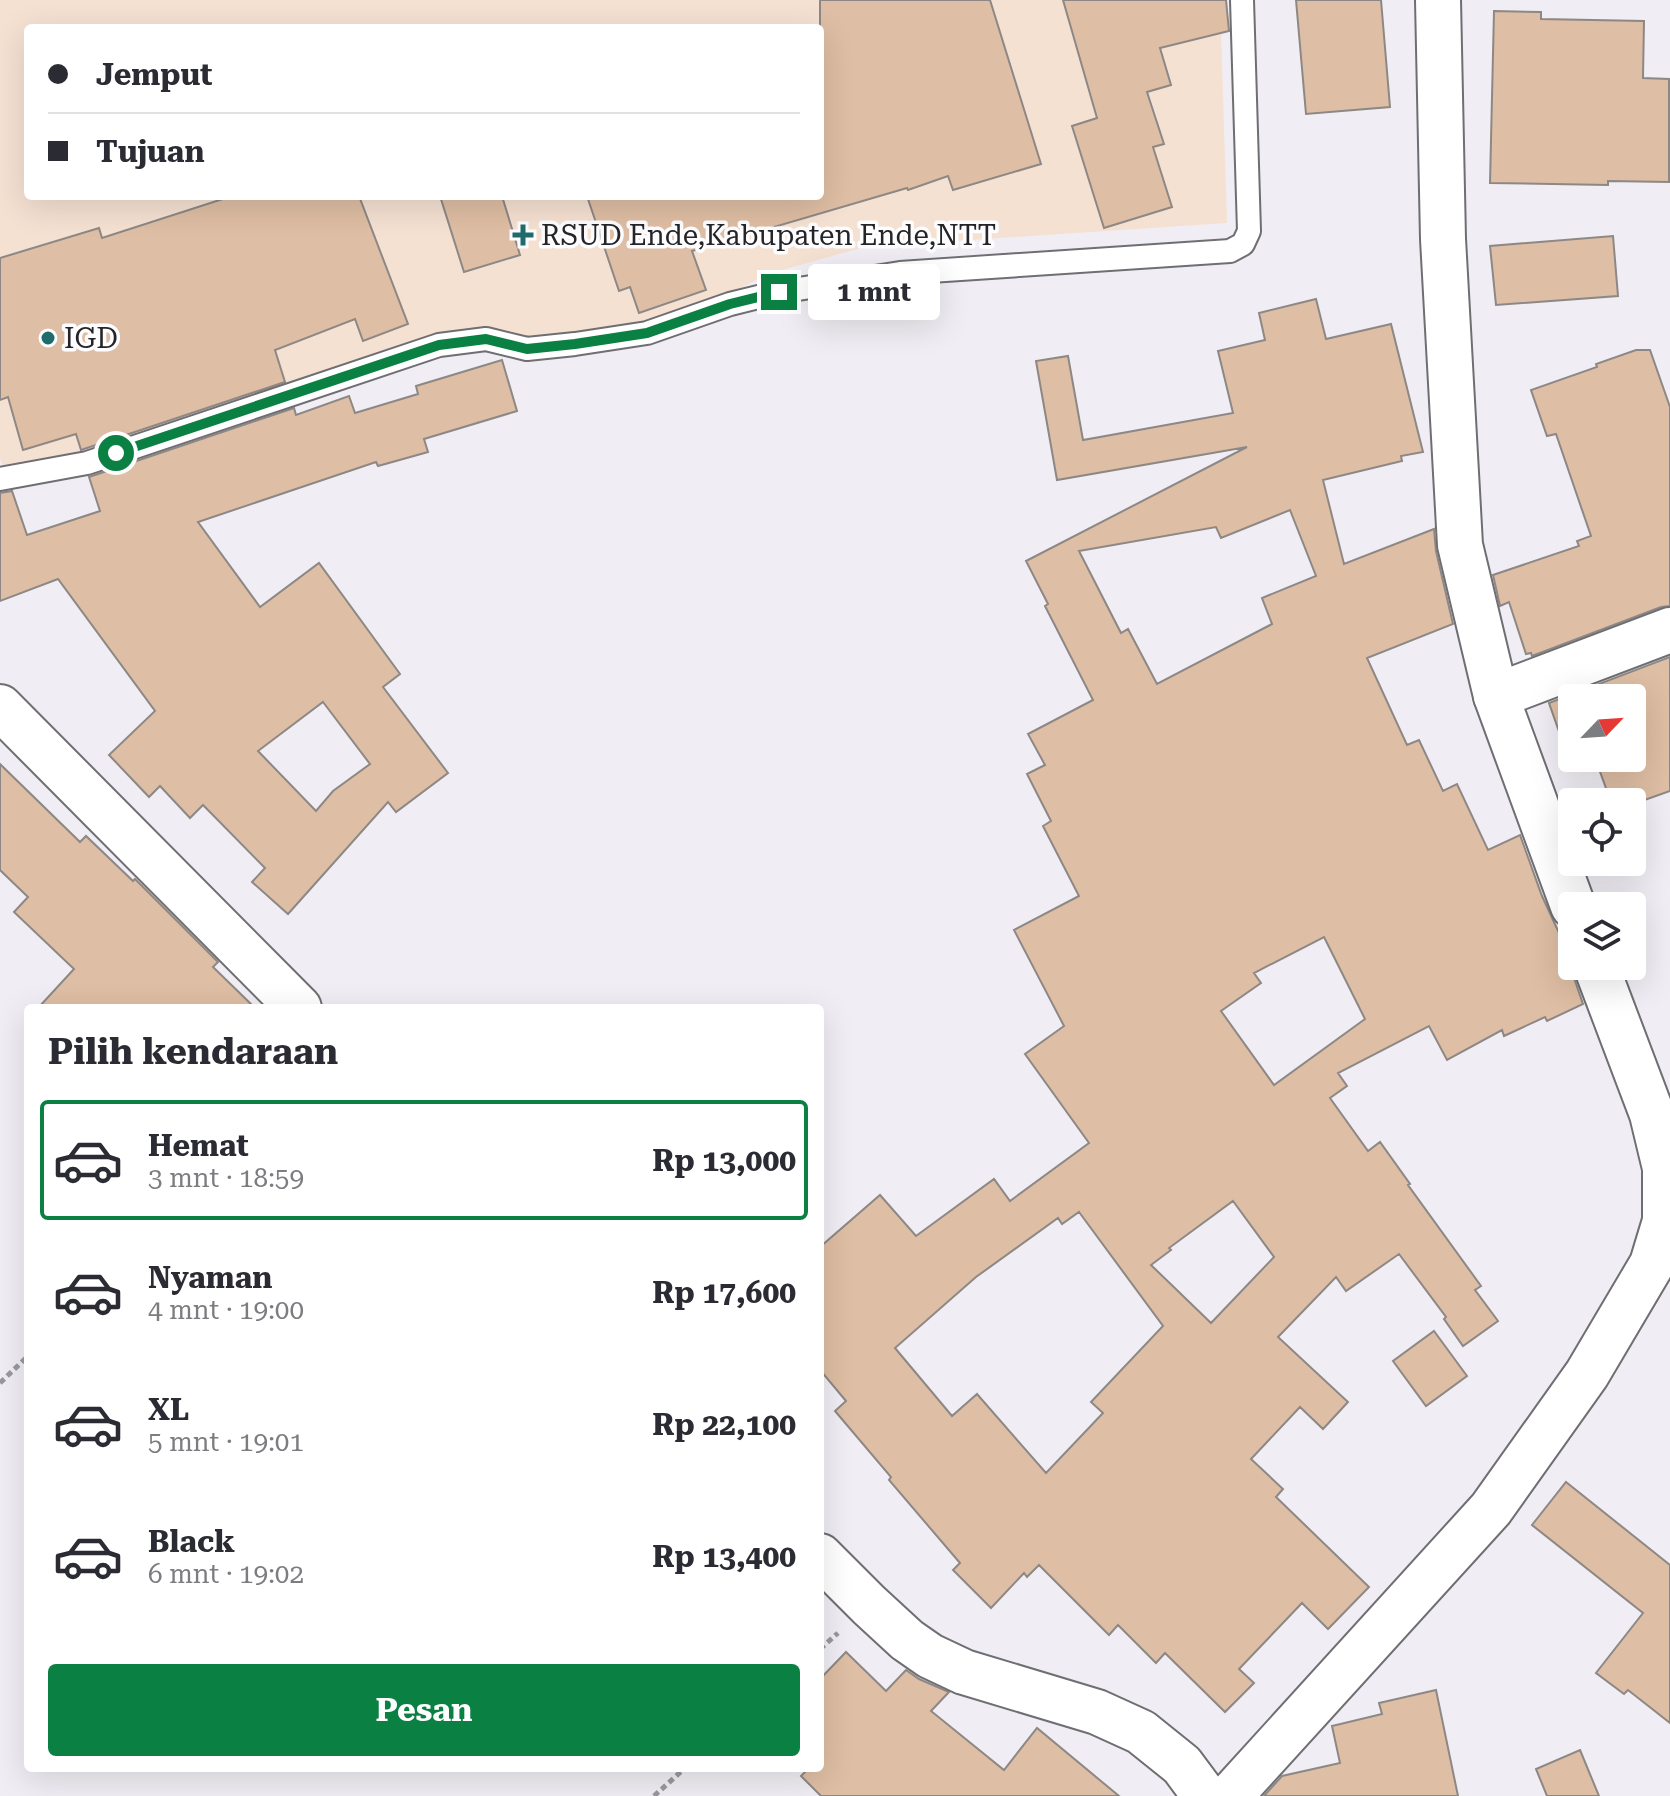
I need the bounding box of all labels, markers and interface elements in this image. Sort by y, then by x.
text: Jemput [96,57,212,92]
text: Tujuan [96,134,205,169]
place label: RSUD Ende,Kabupaten Ende,NTT [541,219,996,252]
marker: RSUD Ende,Kabupaten Ende,NTT [512,224,534,246]
callout: 1 mnt [807,264,939,320]
route end [761,274,797,310]
text: 1 mnt [837,277,911,307]
place label: IGD [64,322,118,355]
marker: IGD [39,329,57,347]
route start [98,435,134,471]
north arrow [1558,684,1646,772]
map controls [1558,684,1646,980]
button: locate [1558,788,1646,876]
button: layers [1558,892,1646,980]
text: Pilih kendaraan [48,1031,338,1073]
icon: car [52,1124,124,1196]
text: Hemat [148,1128,249,1163]
text: Rp 13,000 [652,1143,796,1178]
text: 3 mnt · 18:59 [148,1163,304,1193]
icon: car [52,1256,124,1328]
text: Nyaman [148,1260,273,1295]
text: Rp 17,600 [652,1275,796,1310]
text: 4 mnt · 19:00 [148,1295,304,1325]
icon: car [52,1388,124,1460]
text: XL [148,1392,189,1427]
text: Rp 22,100 [652,1407,796,1442]
text: 5 mnt · 19:01 [148,1427,304,1457]
icon: car [52,1520,124,1592]
text: Black [148,1524,235,1559]
text: Rp 13,400 [652,1539,796,1574]
text: 6 mnt · 19:02 [148,1559,304,1589]
button: Pesan [48,1664,800,1756]

